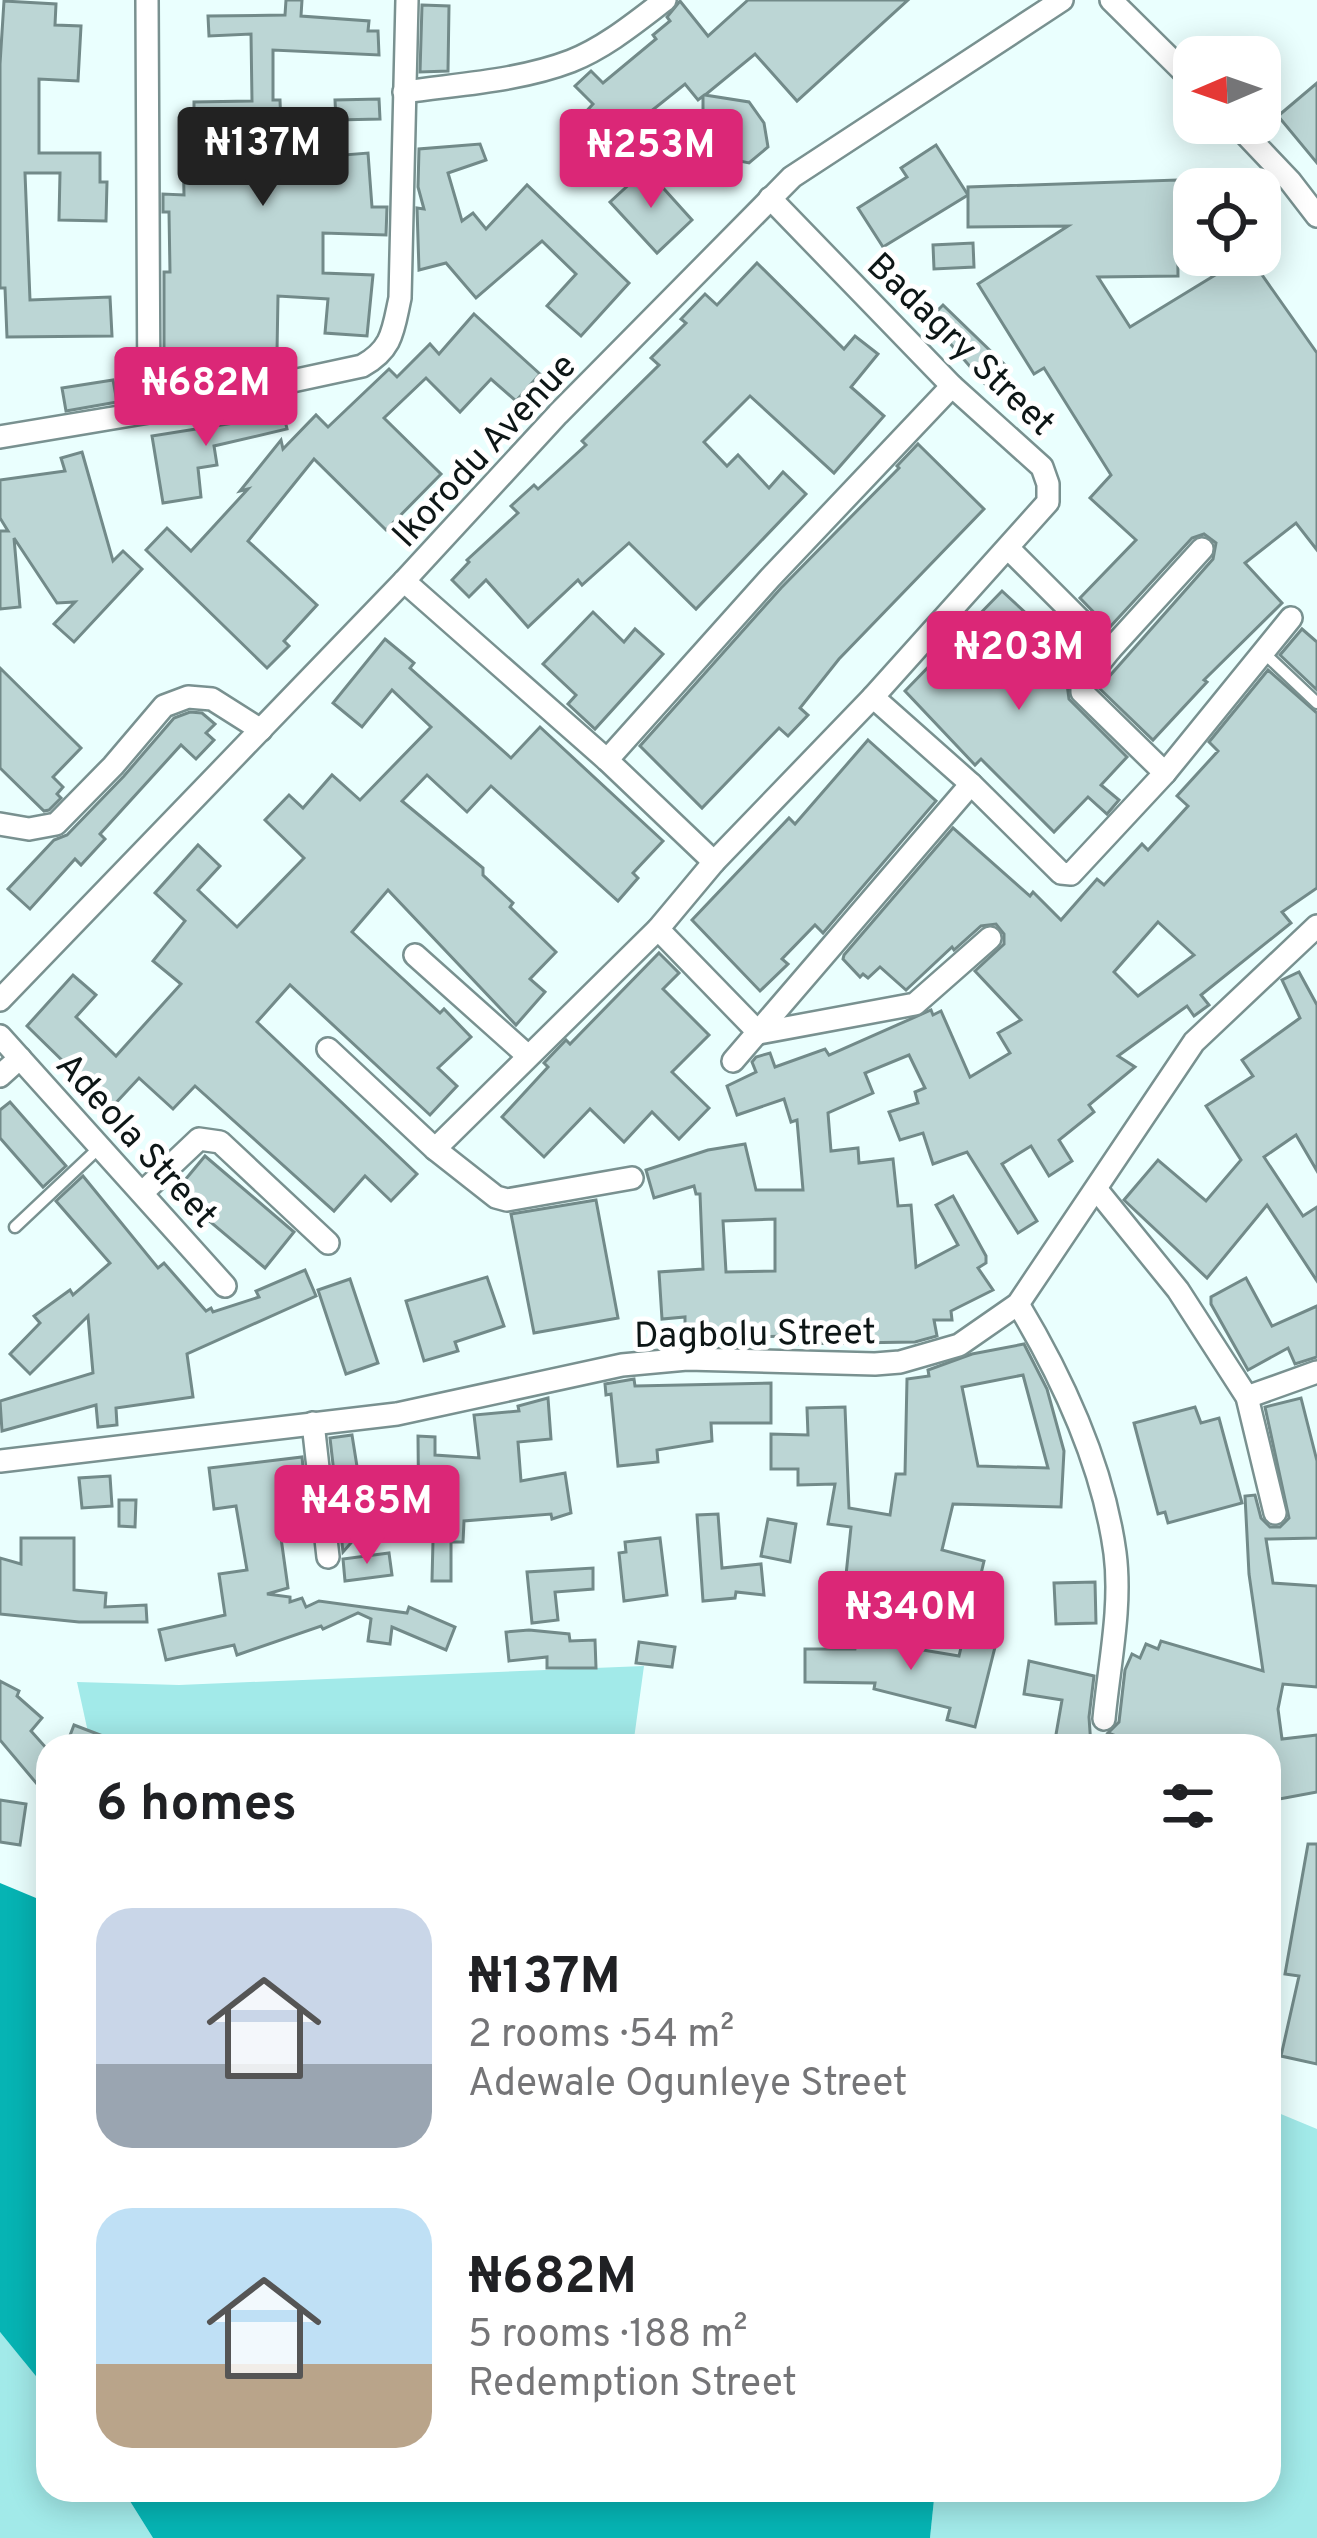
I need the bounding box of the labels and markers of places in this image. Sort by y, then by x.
pin: ₦137M [179,107,347,209]
pin: ₦253M [567,109,735,211]
pin: ₦682M [122,347,290,449]
pin: ₦203M [935,611,1103,713]
pin: ₦485M [283,1465,451,1567]
pin: ₦340M [827,1571,995,1673]

